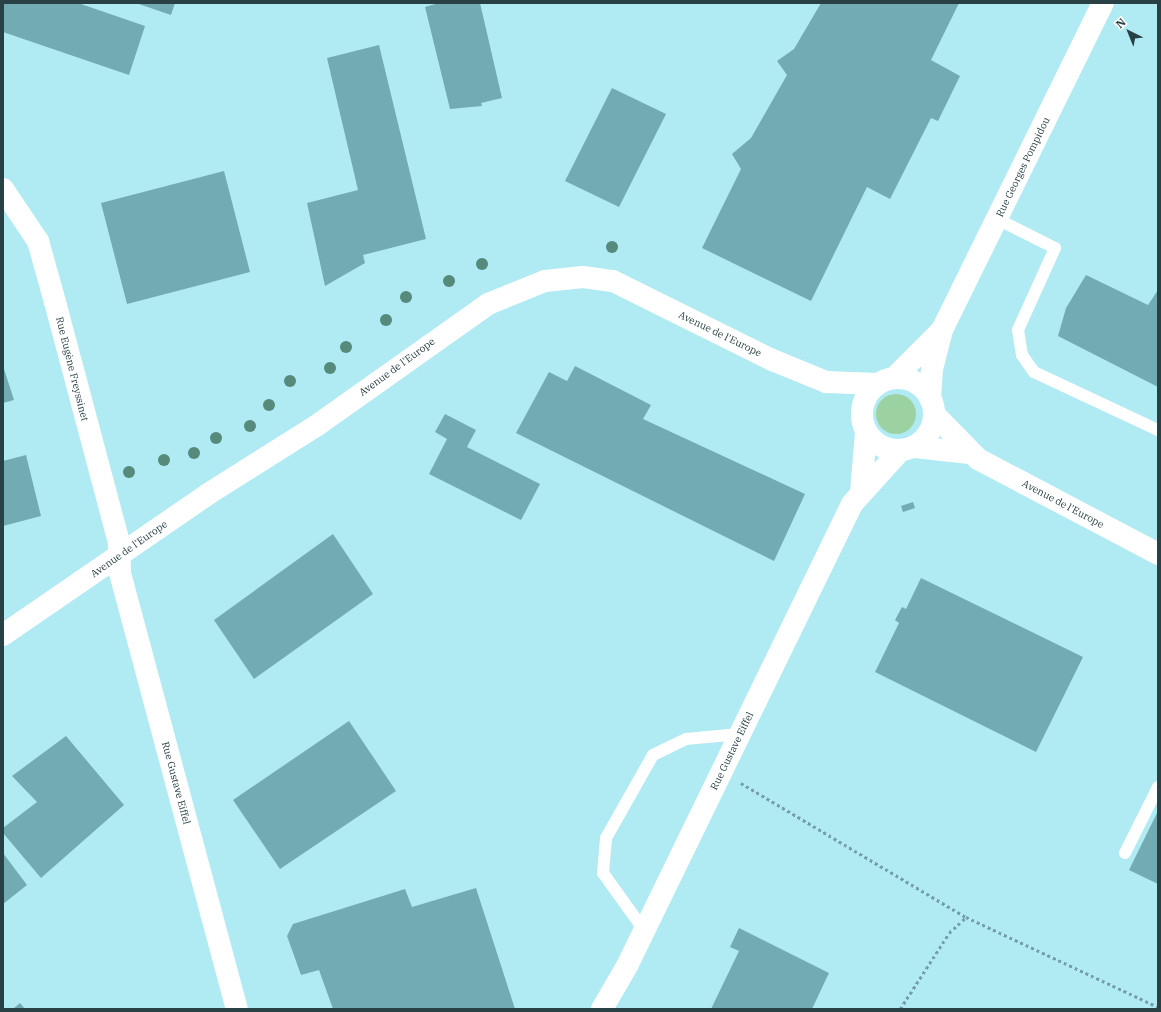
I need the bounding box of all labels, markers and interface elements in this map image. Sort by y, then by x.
north arrow [1109,12,1149,52]
text: N [1113,15,1129,31]
street label: Rue Georges Pompidou [994,115,1052,219]
street label: Avenue de l'Europe [677,309,763,359]
street label: Rue Eugène Freyssinet [53,316,91,422]
street label: Avenue de l'Europe [357,335,437,399]
street label: Avenue de l'Europe [1020,477,1106,531]
street label: Avenue de l'Europe [88,518,170,580]
street label: Rue Gustave Eiffel [708,710,756,792]
street label: Rue Gustave Eiffel [159,740,193,826]

